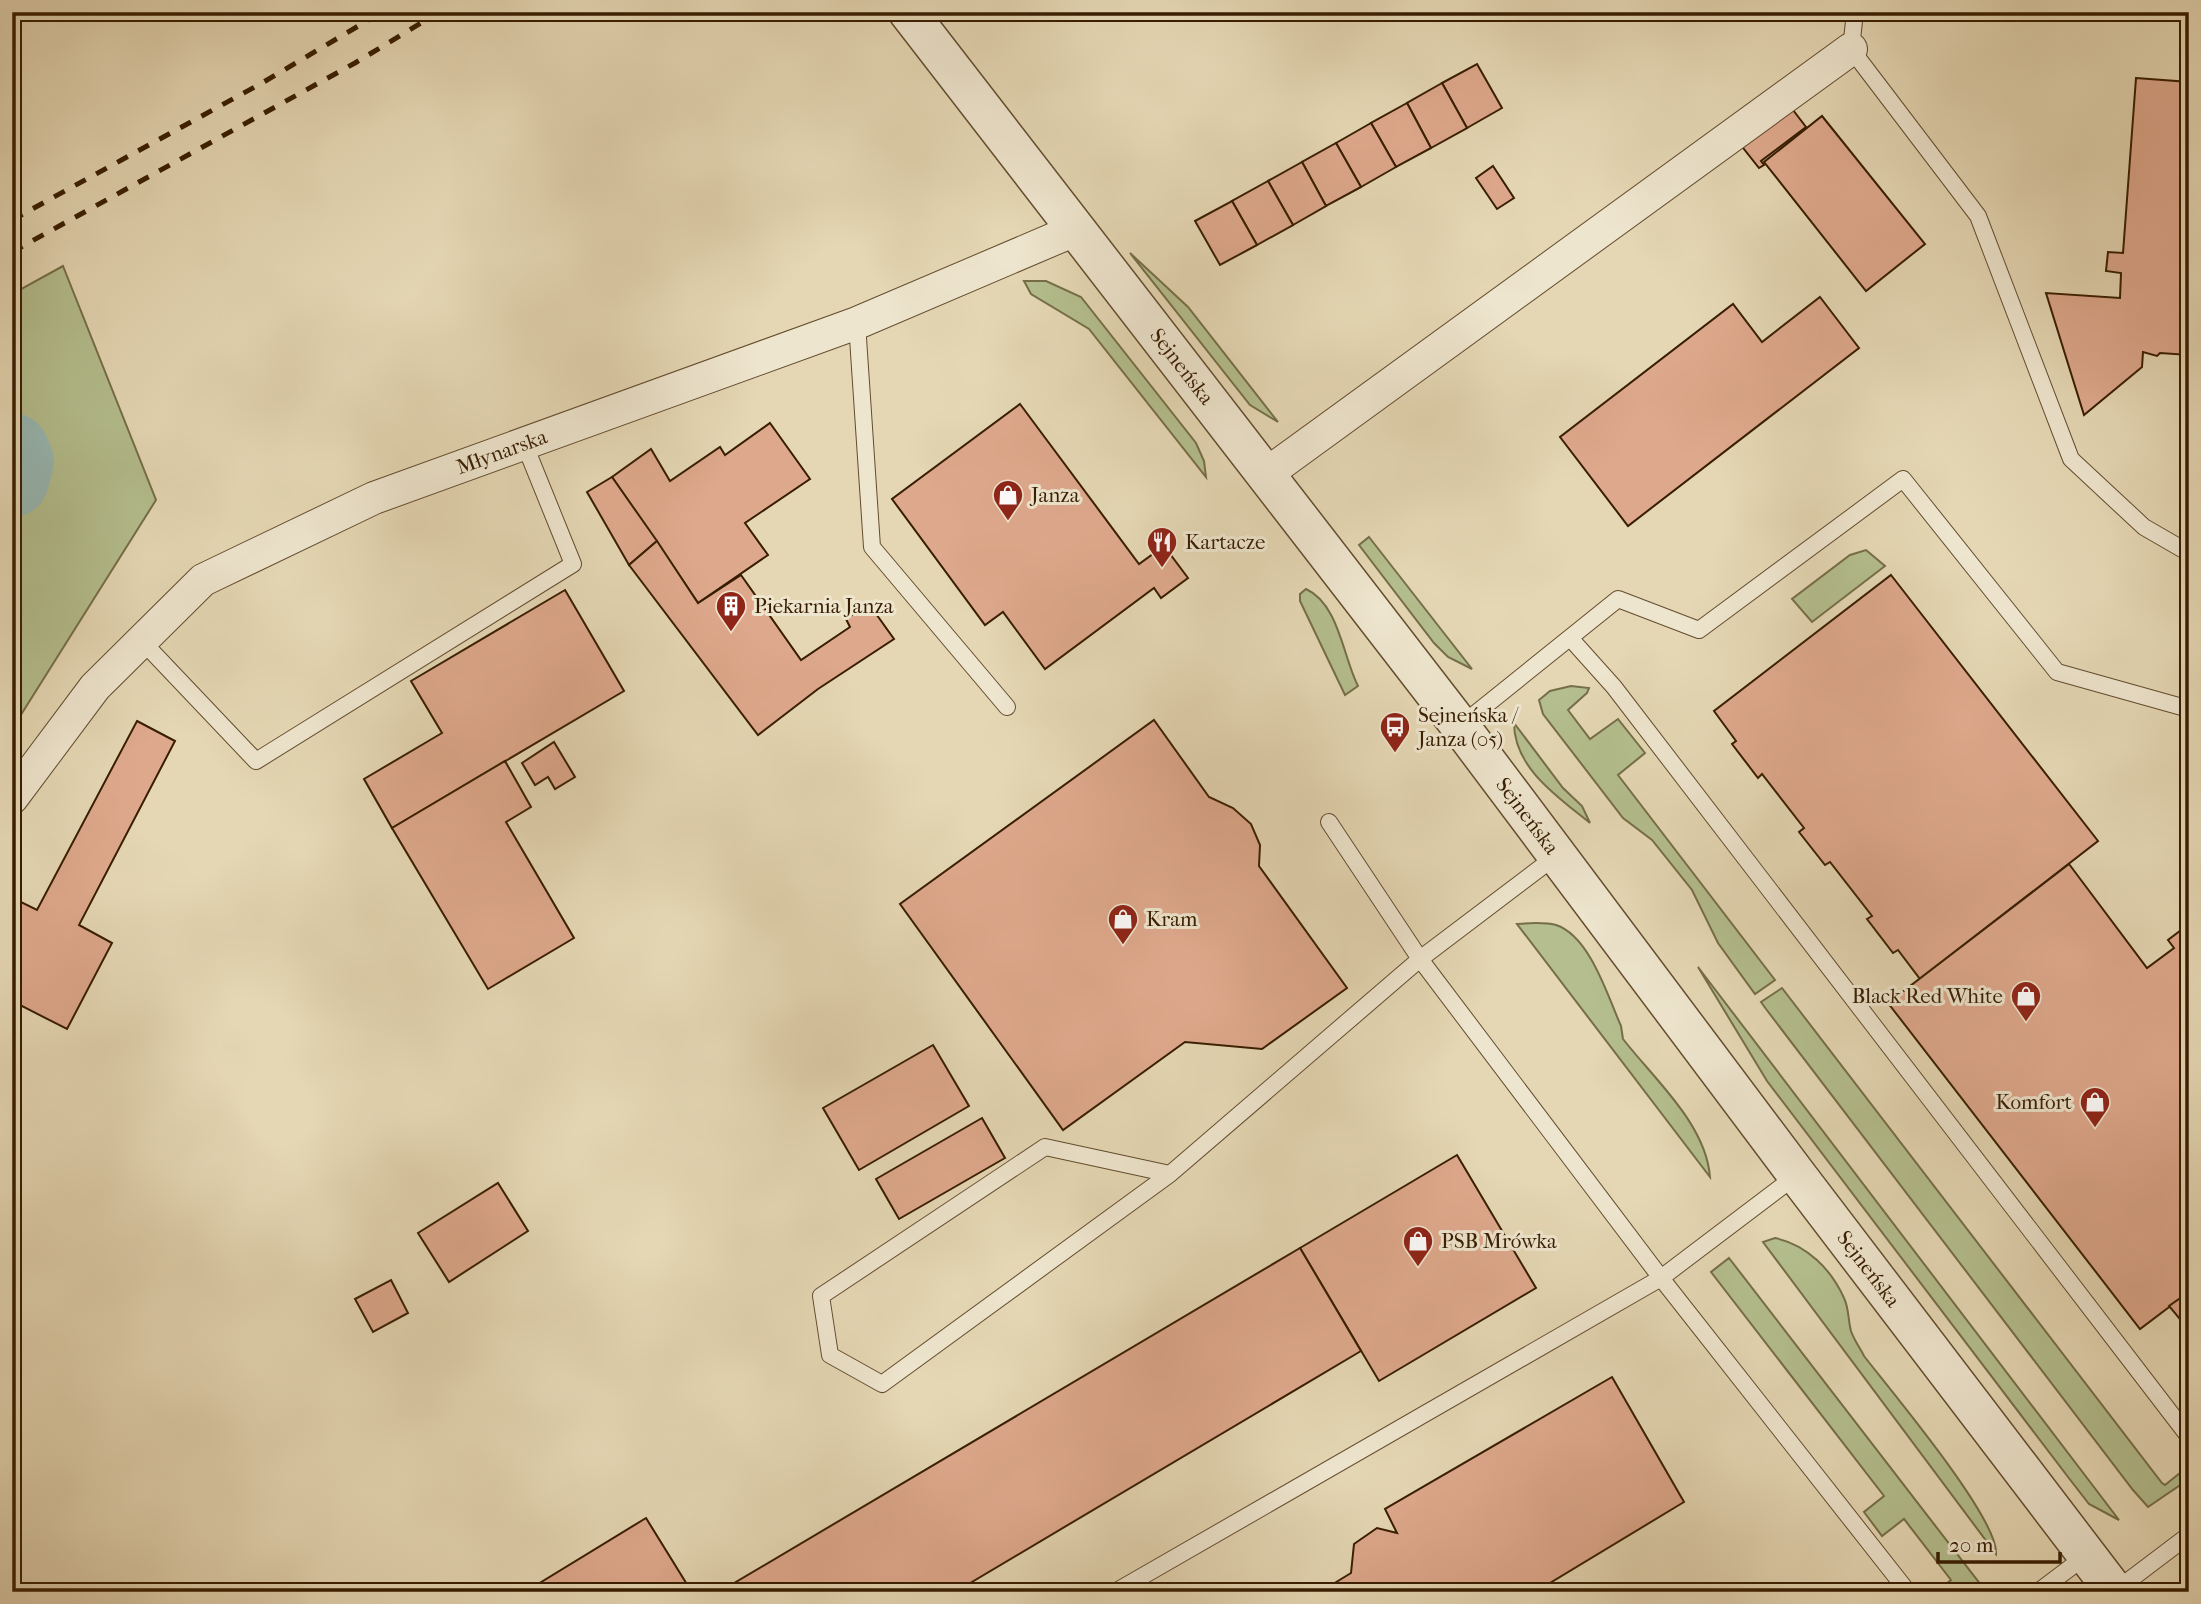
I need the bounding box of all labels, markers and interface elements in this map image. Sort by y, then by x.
street label: Sejneńska [1145,324,1219,409]
street label: Młynarska [453,424,551,479]
shop icon: Janza [991,478,1025,522]
place label: Janza [1029,483,1080,507]
restaurant icon: Kartacze [1145,525,1179,569]
place label: Kartacze [1185,530,1265,554]
building icon: Piekarnia Janza [714,589,748,633]
place label: Piekarnia Janza [754,594,894,618]
place label: Sejneńska / Janza (05) [1416,703,1519,751]
bus stop icon: Sejneńska / Janza (05) [1378,710,1412,754]
street label: Sejneńska [1491,773,1564,859]
shop icon: Kram [1106,902,1140,946]
place label: Kram [1146,907,1198,931]
shop icon: Black Red White [2009,979,2043,1023]
place label: Black Red White [1852,984,2003,1008]
shop icon: Komfort [2078,1085,2112,1129]
place label: Komfort [1995,1090,2072,1114]
shop icon: PSB Mrówka [1401,1224,1435,1268]
street label: Sejneńska [1832,1226,1905,1312]
place label: PSB Mrówka [1441,1229,1557,1253]
scale bar [1938,1520,2061,1564]
text: 20 m [1949,1533,1994,1557]

